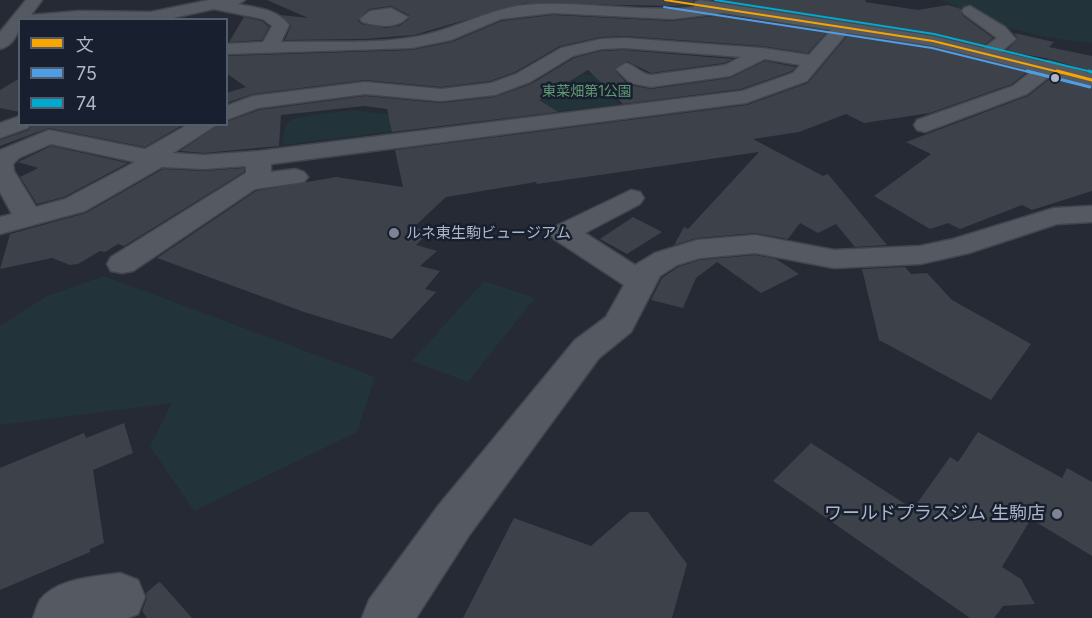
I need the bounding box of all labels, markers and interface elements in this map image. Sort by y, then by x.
legend [18,18,228,126]
text: 文 [76,34,94,55]
text: 75 [76,63,97,84]
unlabelled marker [1049,72,1061,84]
park label: 東菜畑第1公園 [542,84,632,100]
text: 74 [76,93,97,114]
place label: ルネ東生駒ビュージアム [406,224,571,242]
marker: ルネ東生駒ビュージアム [387,226,401,240]
place label: ワールドプラスジム 生駒店 [824,503,1045,525]
marker: ワールドプラスジム 生駒店 [1050,507,1064,521]

